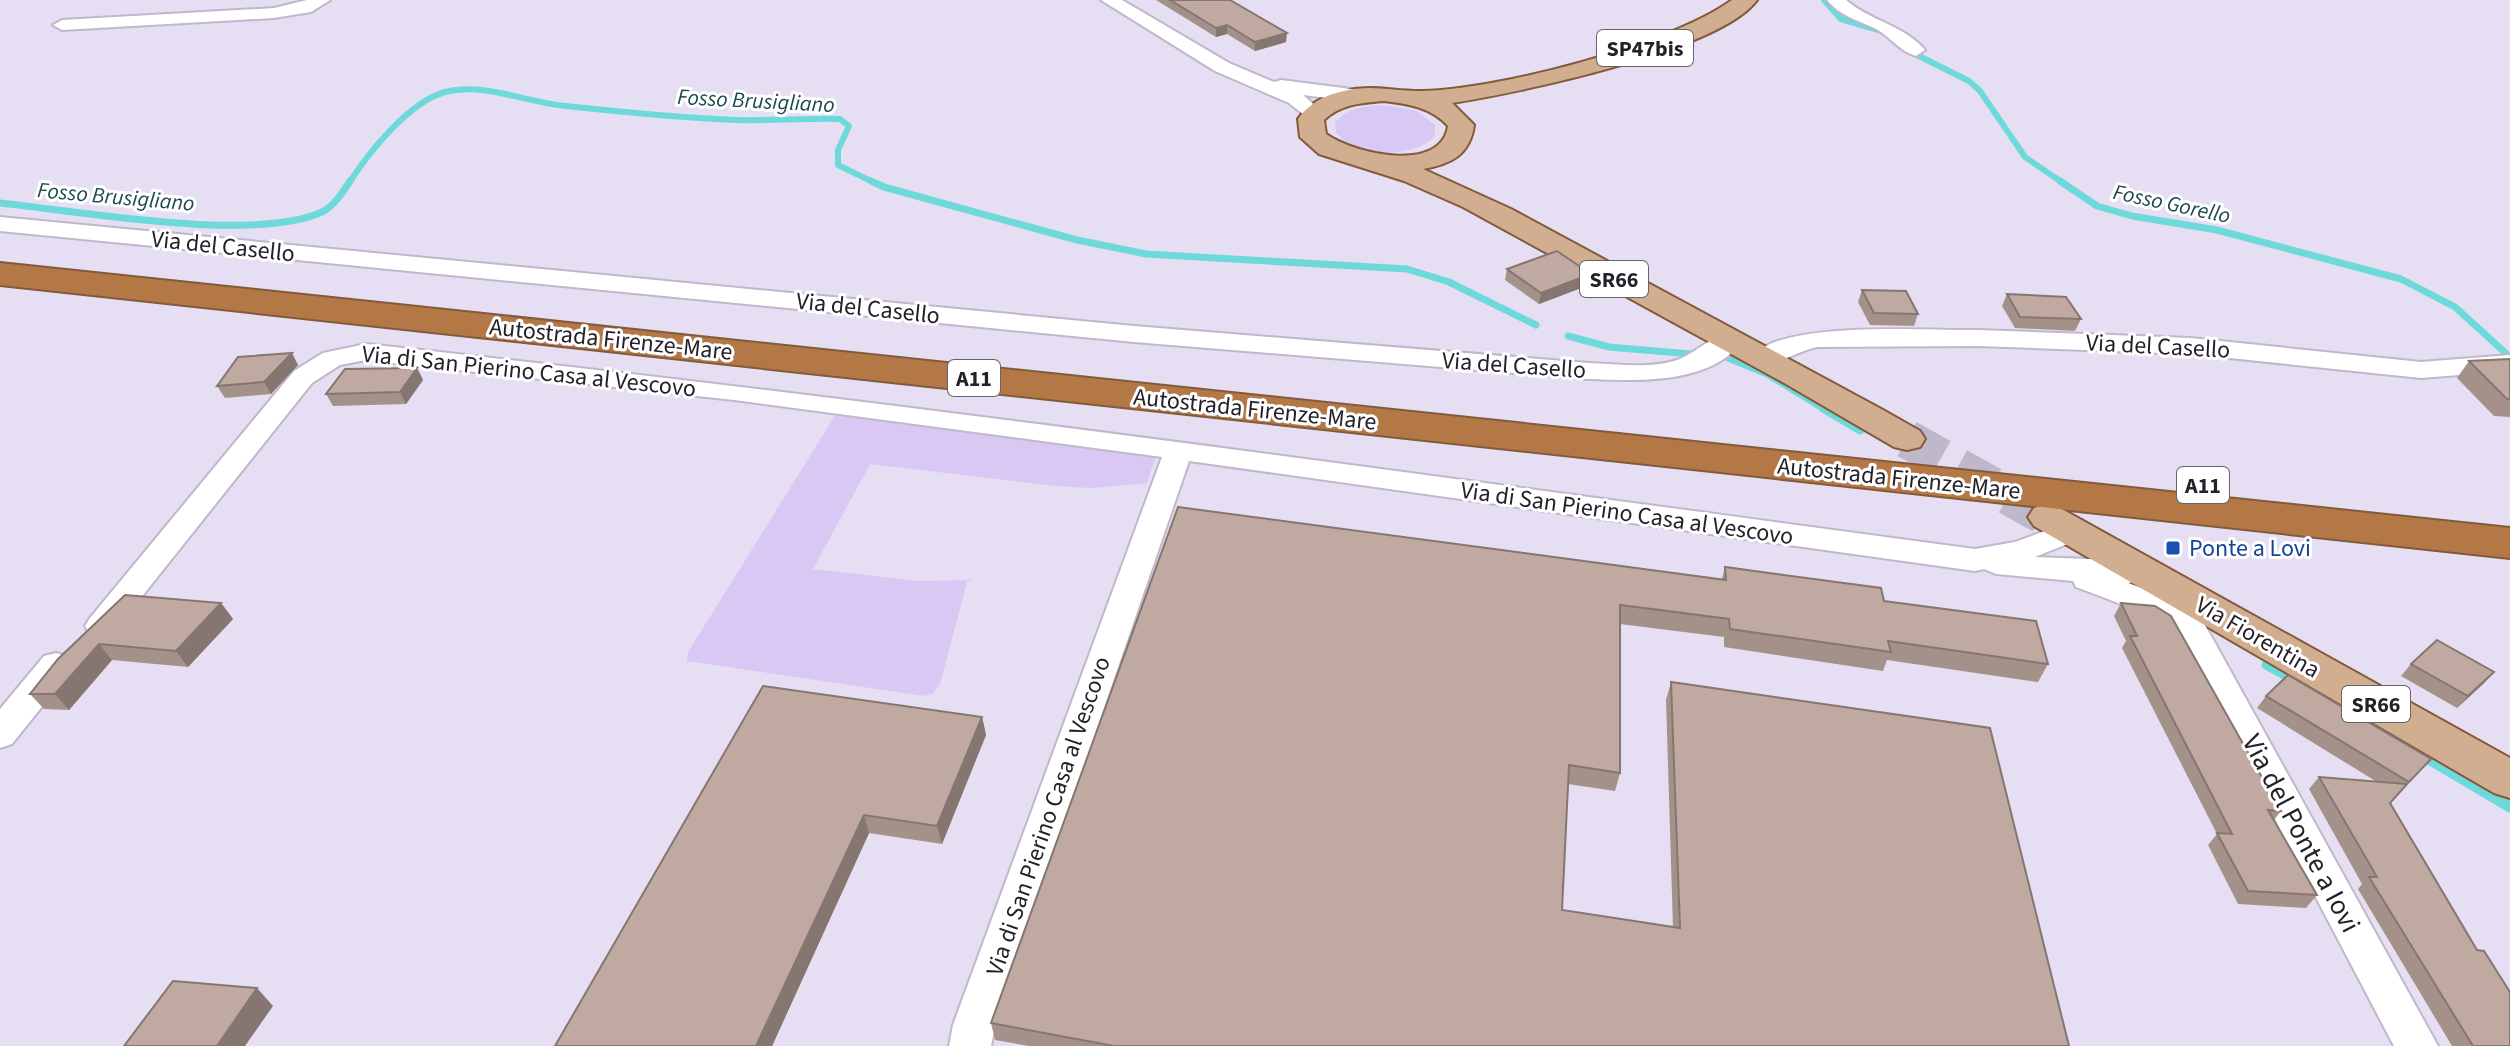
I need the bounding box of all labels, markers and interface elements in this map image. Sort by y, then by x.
road number: SP47bis [1597,30,1693,66]
water label: Fosso Brusigliano [676,81,835,121]
water label: Fosso Brusigliano [36,174,196,220]
water label: Fosso Gorello [2110,176,2233,232]
street label: Via del Casello [149,222,297,271]
road number: SR66 [1580,261,1648,297]
street label: Via del Casello [794,284,942,333]
street label: Autostrada Firenze-Mare [488,309,734,370]
street label: Via del Casello [2085,325,2231,368]
street label: Via di San Pierino Casa al Vescovo [360,337,698,406]
street label: Via del Casello [1441,343,1587,388]
road number: A11 [948,360,1000,396]
street label: Autostrada Firenze-Mare [1132,379,1378,440]
street label: Autostrada Firenze-Mare [1776,448,2022,509]
road number: A11 [2177,467,2229,503]
street label: Via di San Pierino Casa al Vescovo [1458,473,1796,554]
place label: Ponte a Lovi [2189,531,2311,566]
marker: Ponte a Lovi [2164,539,2182,557]
street label: Via Fiorentina [2189,588,2326,687]
street label: Via di San Pierino Casa al Vescovo [977,652,1120,981]
road number: SR66 [2342,686,2410,722]
street label: Via del Ponte a Iovi [2232,727,2370,940]

